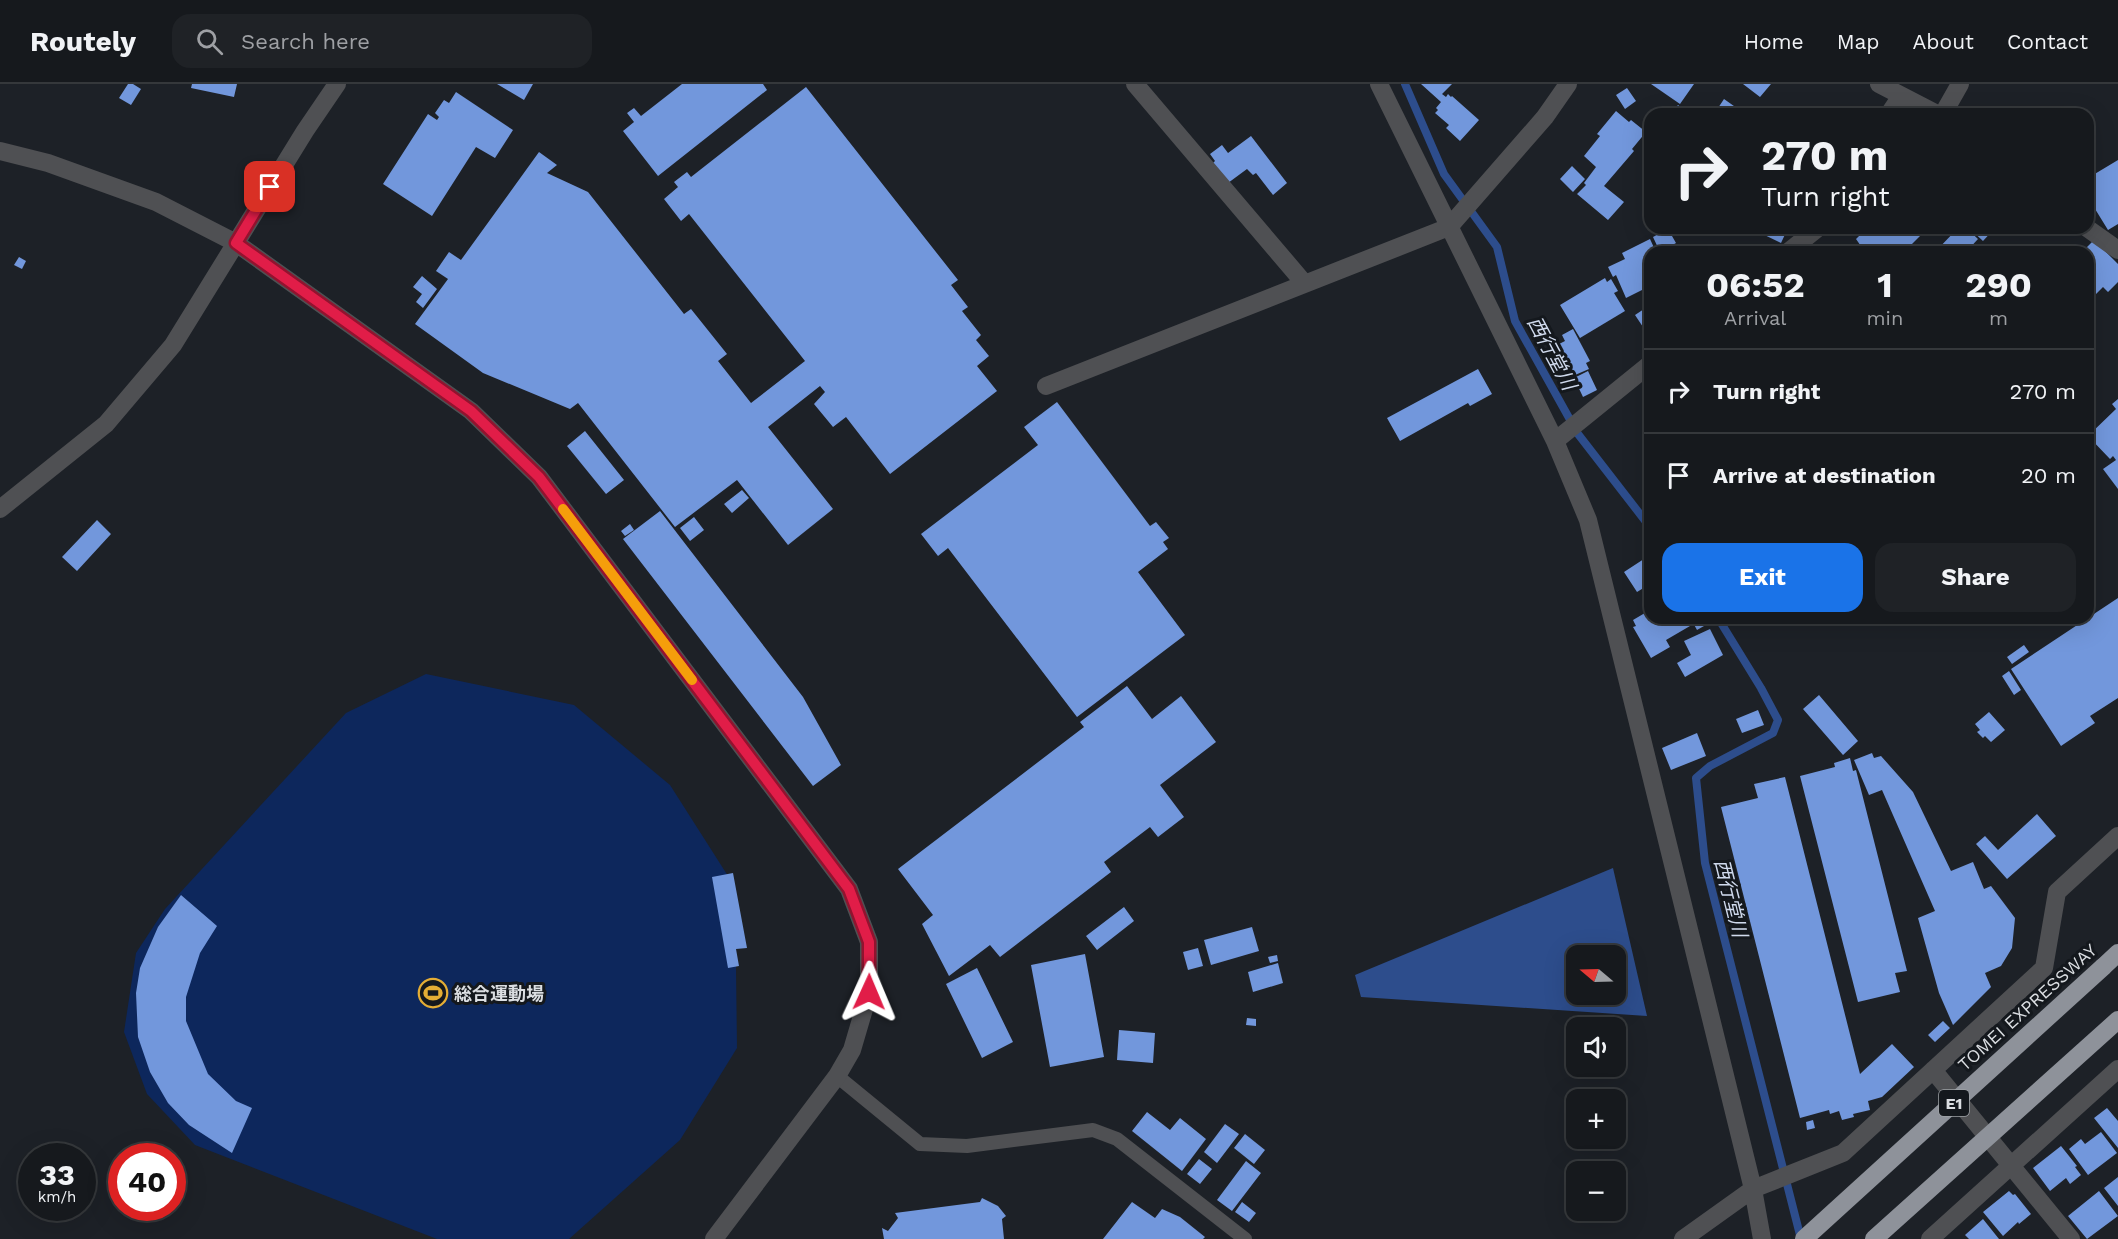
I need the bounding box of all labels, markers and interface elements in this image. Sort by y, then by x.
search box [172,14,592,68]
text: Routely [30,25,136,58]
icon: search [193,25,226,58]
text: Search here [241,29,370,54]
text: Home [1744,29,1804,54]
text: Map [1837,29,1880,54]
text: About [1913,29,1974,54]
text: Contact [2007,29,2088,54]
text: 270 m [1761,131,1888,180]
icon: right [1662,132,1740,210]
pin [244,161,295,212]
icon: arrive [253,170,286,203]
text: Turn right [1761,181,1890,213]
text: 06:52 [1706,264,1805,306]
text: 1 [1877,264,1893,306]
text: 290 [1965,264,2032,306]
text: Arrival [1724,306,1786,330]
text: min [1867,306,1903,330]
text: m [1989,306,2008,330]
water label: 西行堂川 [1523,312,1582,396]
icon: right [1662,375,1695,408]
text: Turn right [1713,379,1820,404]
text: 270 m [2010,379,2076,404]
icon: arrive [1662,459,1695,492]
text: Arrive at destination [1713,463,1936,488]
text: 20 m [2021,463,2076,488]
button: Exit [1662,543,1863,612]
button: Share [1875,543,2076,612]
water label: 西行堂川 [1710,856,1753,942]
street label: TOMEI EXPRESSWAY [1953,939,2101,1075]
north arrow [1566,945,1626,1005]
map controls [1566,945,1626,1221]
position arrow [837,960,901,1024]
sports icon: 総合運動場 [417,977,449,1009]
place label: 総合運動場 [454,983,544,1004]
button: sound [1566,1017,1626,1077]
button: + [1566,1089,1626,1149]
road number: E1 [1939,1090,1969,1116]
speed limit sign: 40 [108,1143,186,1221]
text: 33 [39,1157,75,1192]
button: − [1566,1161,1626,1221]
text: km/h [38,1188,76,1206]

